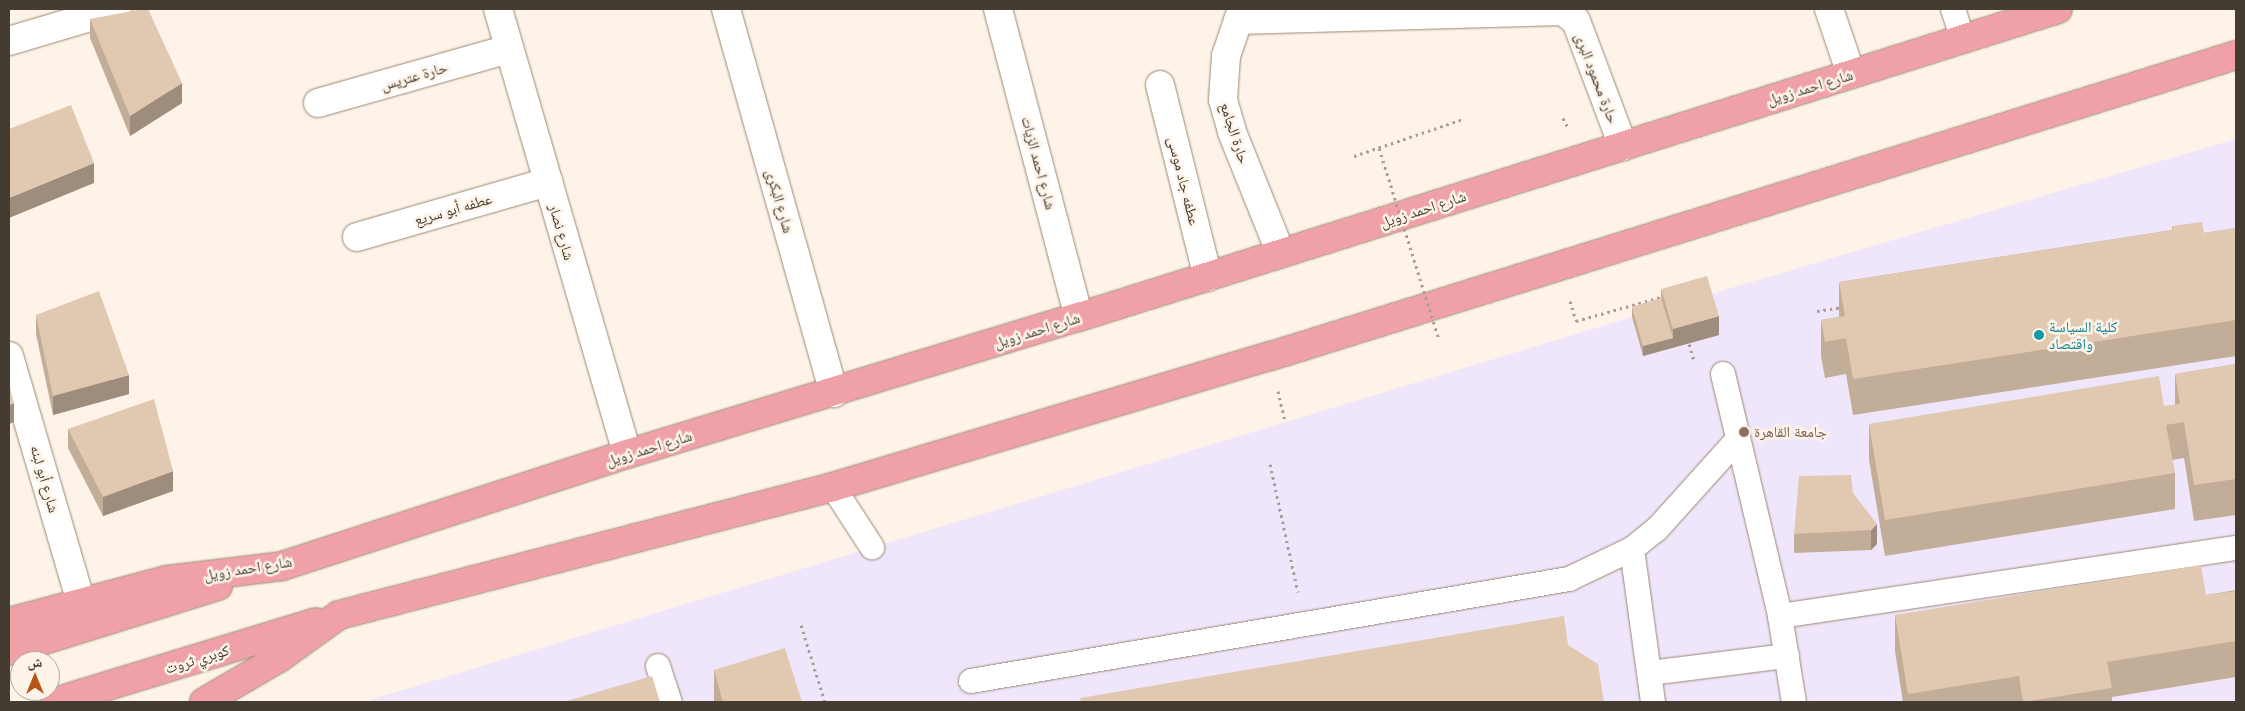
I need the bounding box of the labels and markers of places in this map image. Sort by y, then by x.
place label: كلية السياسة واقتصاد [2049,317,2117,352]
marker: كلية السياسة واقتصاد [2033,329,2045,341]
place label: جامعة القاهرة [1754,423,1827,441]
marker: جامعة القاهرة [1738,426,1750,438]

